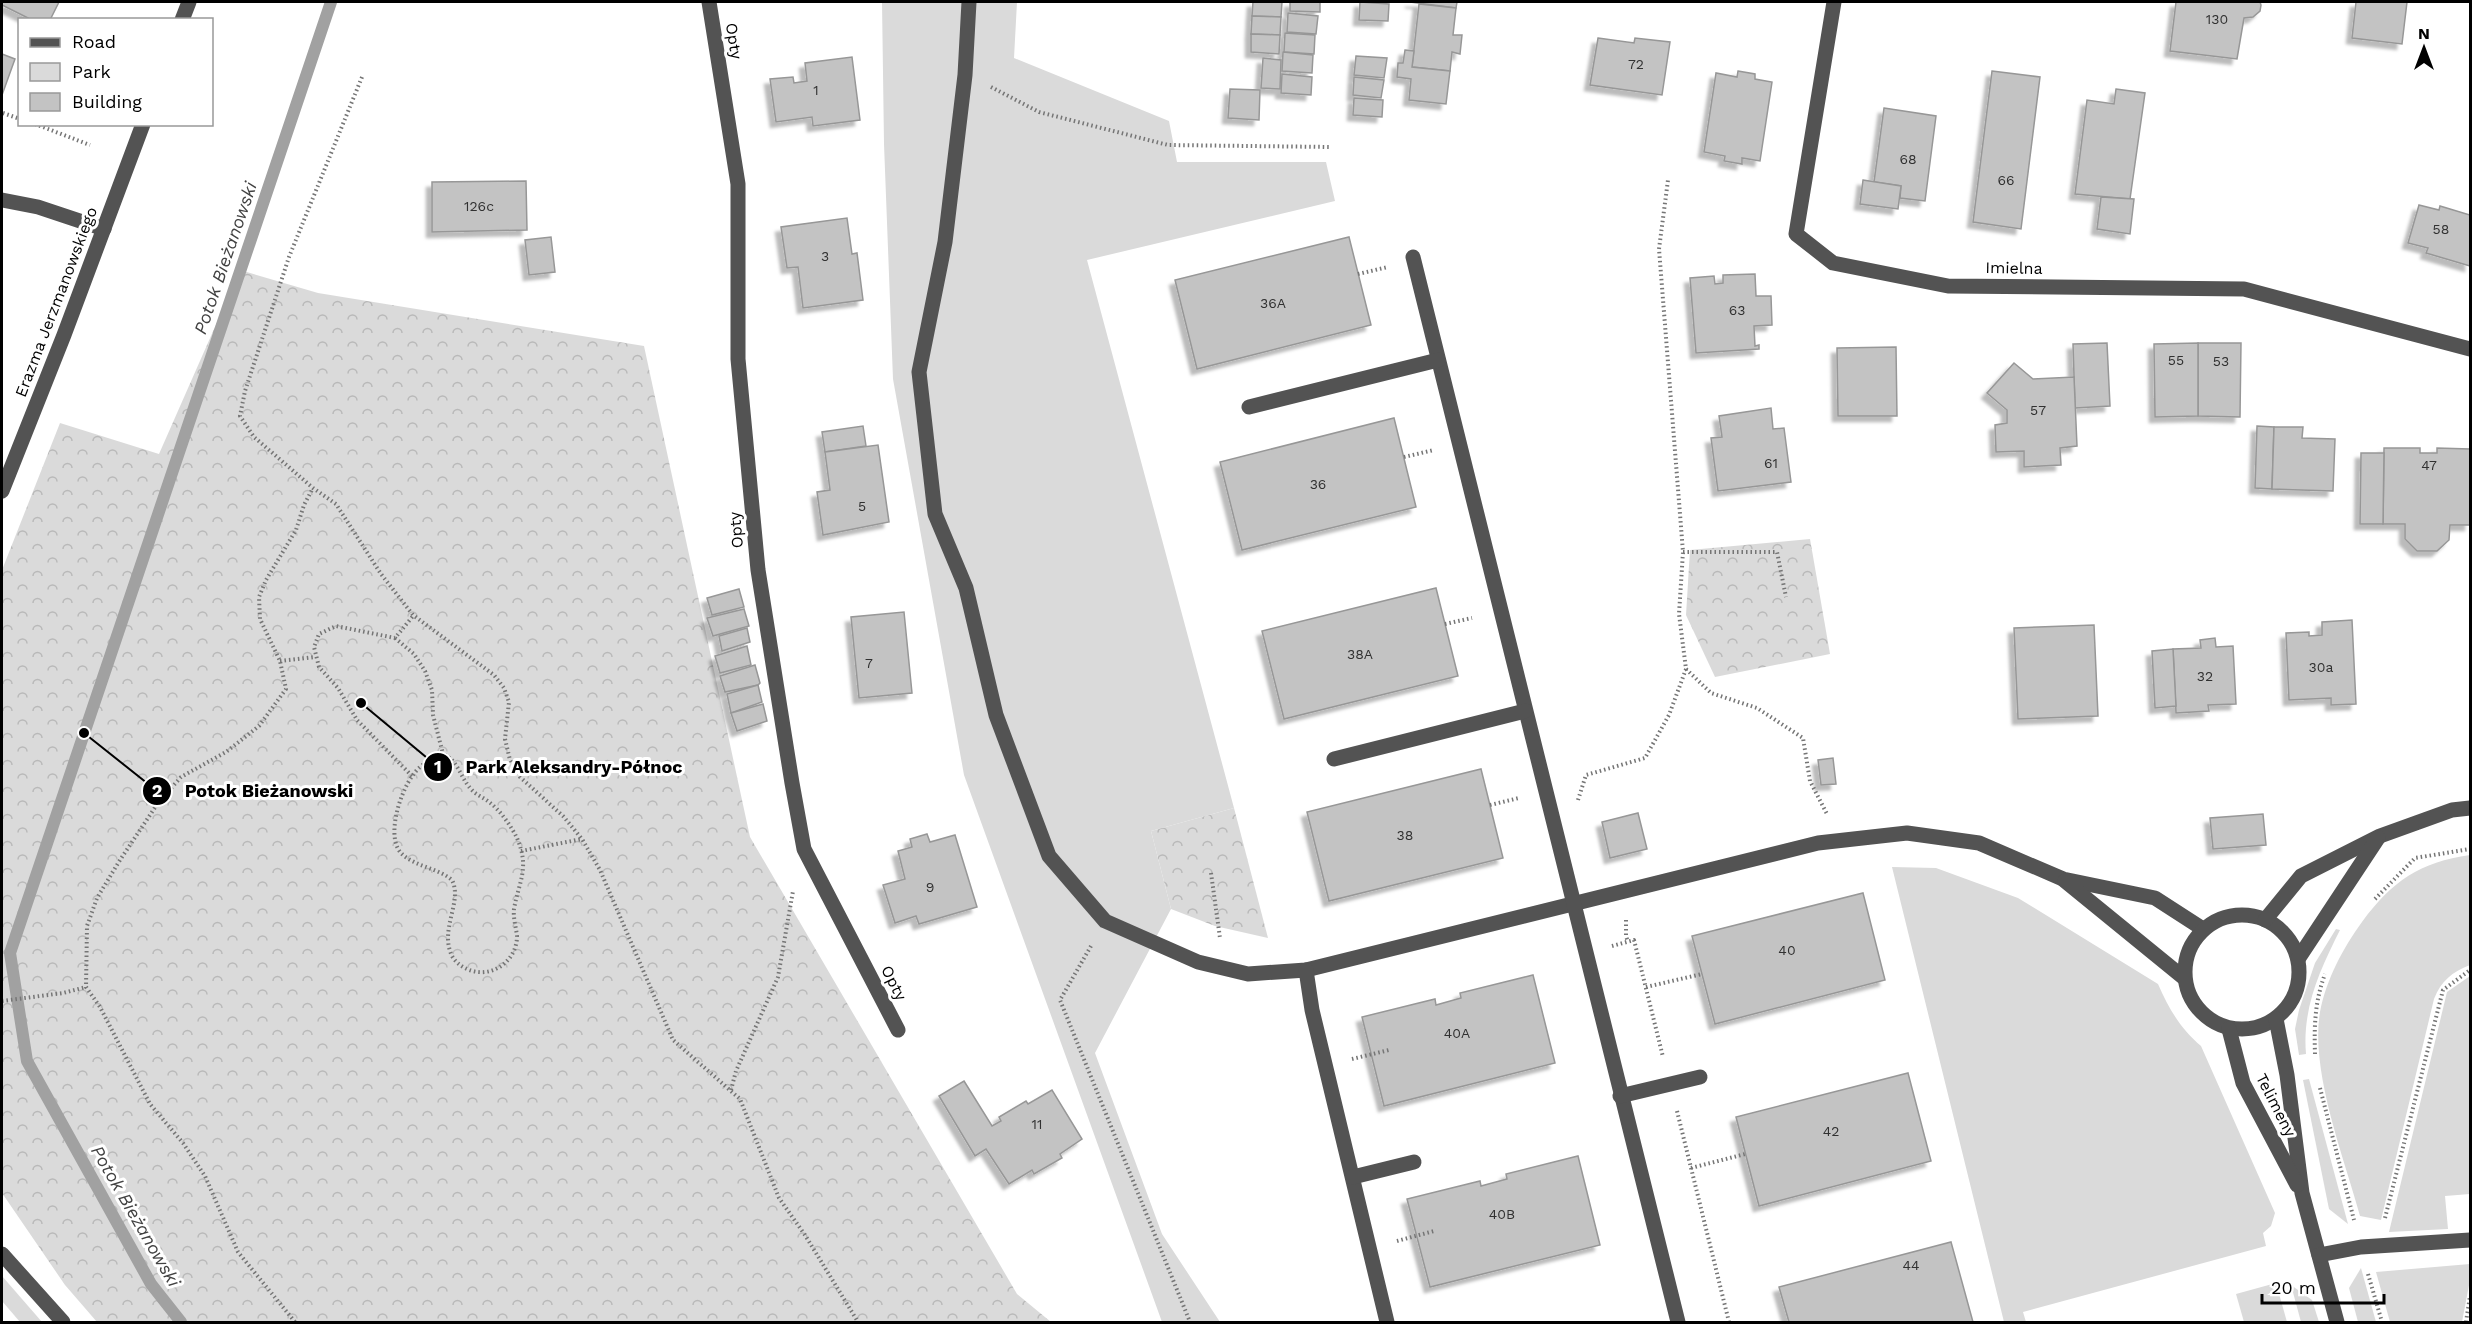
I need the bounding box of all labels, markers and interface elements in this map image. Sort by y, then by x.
house number: 130 [2206,11,2228,27]
legend [18,18,213,126]
north arrow [2394,18,2454,78]
street label: Opty [722,21,746,61]
text: N [2418,24,2430,43]
text: Road [72,31,116,52]
house number: 72 [1628,56,1644,72]
text: Park [72,61,111,82]
house number: 1 [813,82,819,98]
text: Building [72,91,142,112]
house number: 68 [1899,151,1917,167]
house number: 66 [1997,172,2015,188]
water label: Potok Bieżanowski [189,178,261,337]
house number: 126c [464,198,494,214]
street label: Erazma Jerzmanowskiego [11,204,101,400]
house number: 58 [2433,221,2449,237]
house number: 3 [821,248,829,264]
street label: Imielna [1985,258,2043,278]
house number: 36A [1260,295,1286,311]
house number: 63 [1729,302,1745,318]
house number: 55 [2168,352,2184,368]
house number: 53 [2213,353,2229,369]
house number: 57 [2030,402,2046,418]
house number: 61 [1764,455,1778,471]
house number: 47 [2421,457,2437,473]
house number: 36 [1310,476,1326,492]
house number: 5 [858,498,866,514]
street label: Opty [725,510,747,549]
house number: 38A [1347,646,1373,662]
house number: 7 [865,655,873,671]
house number: 30a [2309,659,2333,675]
house number: 32 [2197,668,2213,684]
callout: Park Aleksandry-Północ [423,749,695,785]
text: 1 [434,756,442,777]
text: Park Aleksandry-Północ [466,756,682,777]
callout: Potok Bieżanowski [142,773,365,809]
text: 2 [152,780,162,801]
text: Potok Bieżanowski [185,780,353,801]
house number: 38 [1397,827,1413,843]
house number: 9 [926,879,934,895]
house number: 40 [1778,942,1796,958]
street label: Opty [877,962,911,1004]
house number: 40A [1444,1025,1470,1041]
street label: Telimeny [2252,1070,2300,1141]
house number: 11 [1032,1116,1042,1132]
house number: 42 [1823,1123,1839,1139]
water label: Potok Bieżanowski [87,1142,186,1292]
house number: 40B [1489,1206,1515,1222]
house number: 44 [1902,1257,1920,1273]
scale bar [2262,1267,2384,1305]
text: 20 m [2271,1277,2316,1298]

